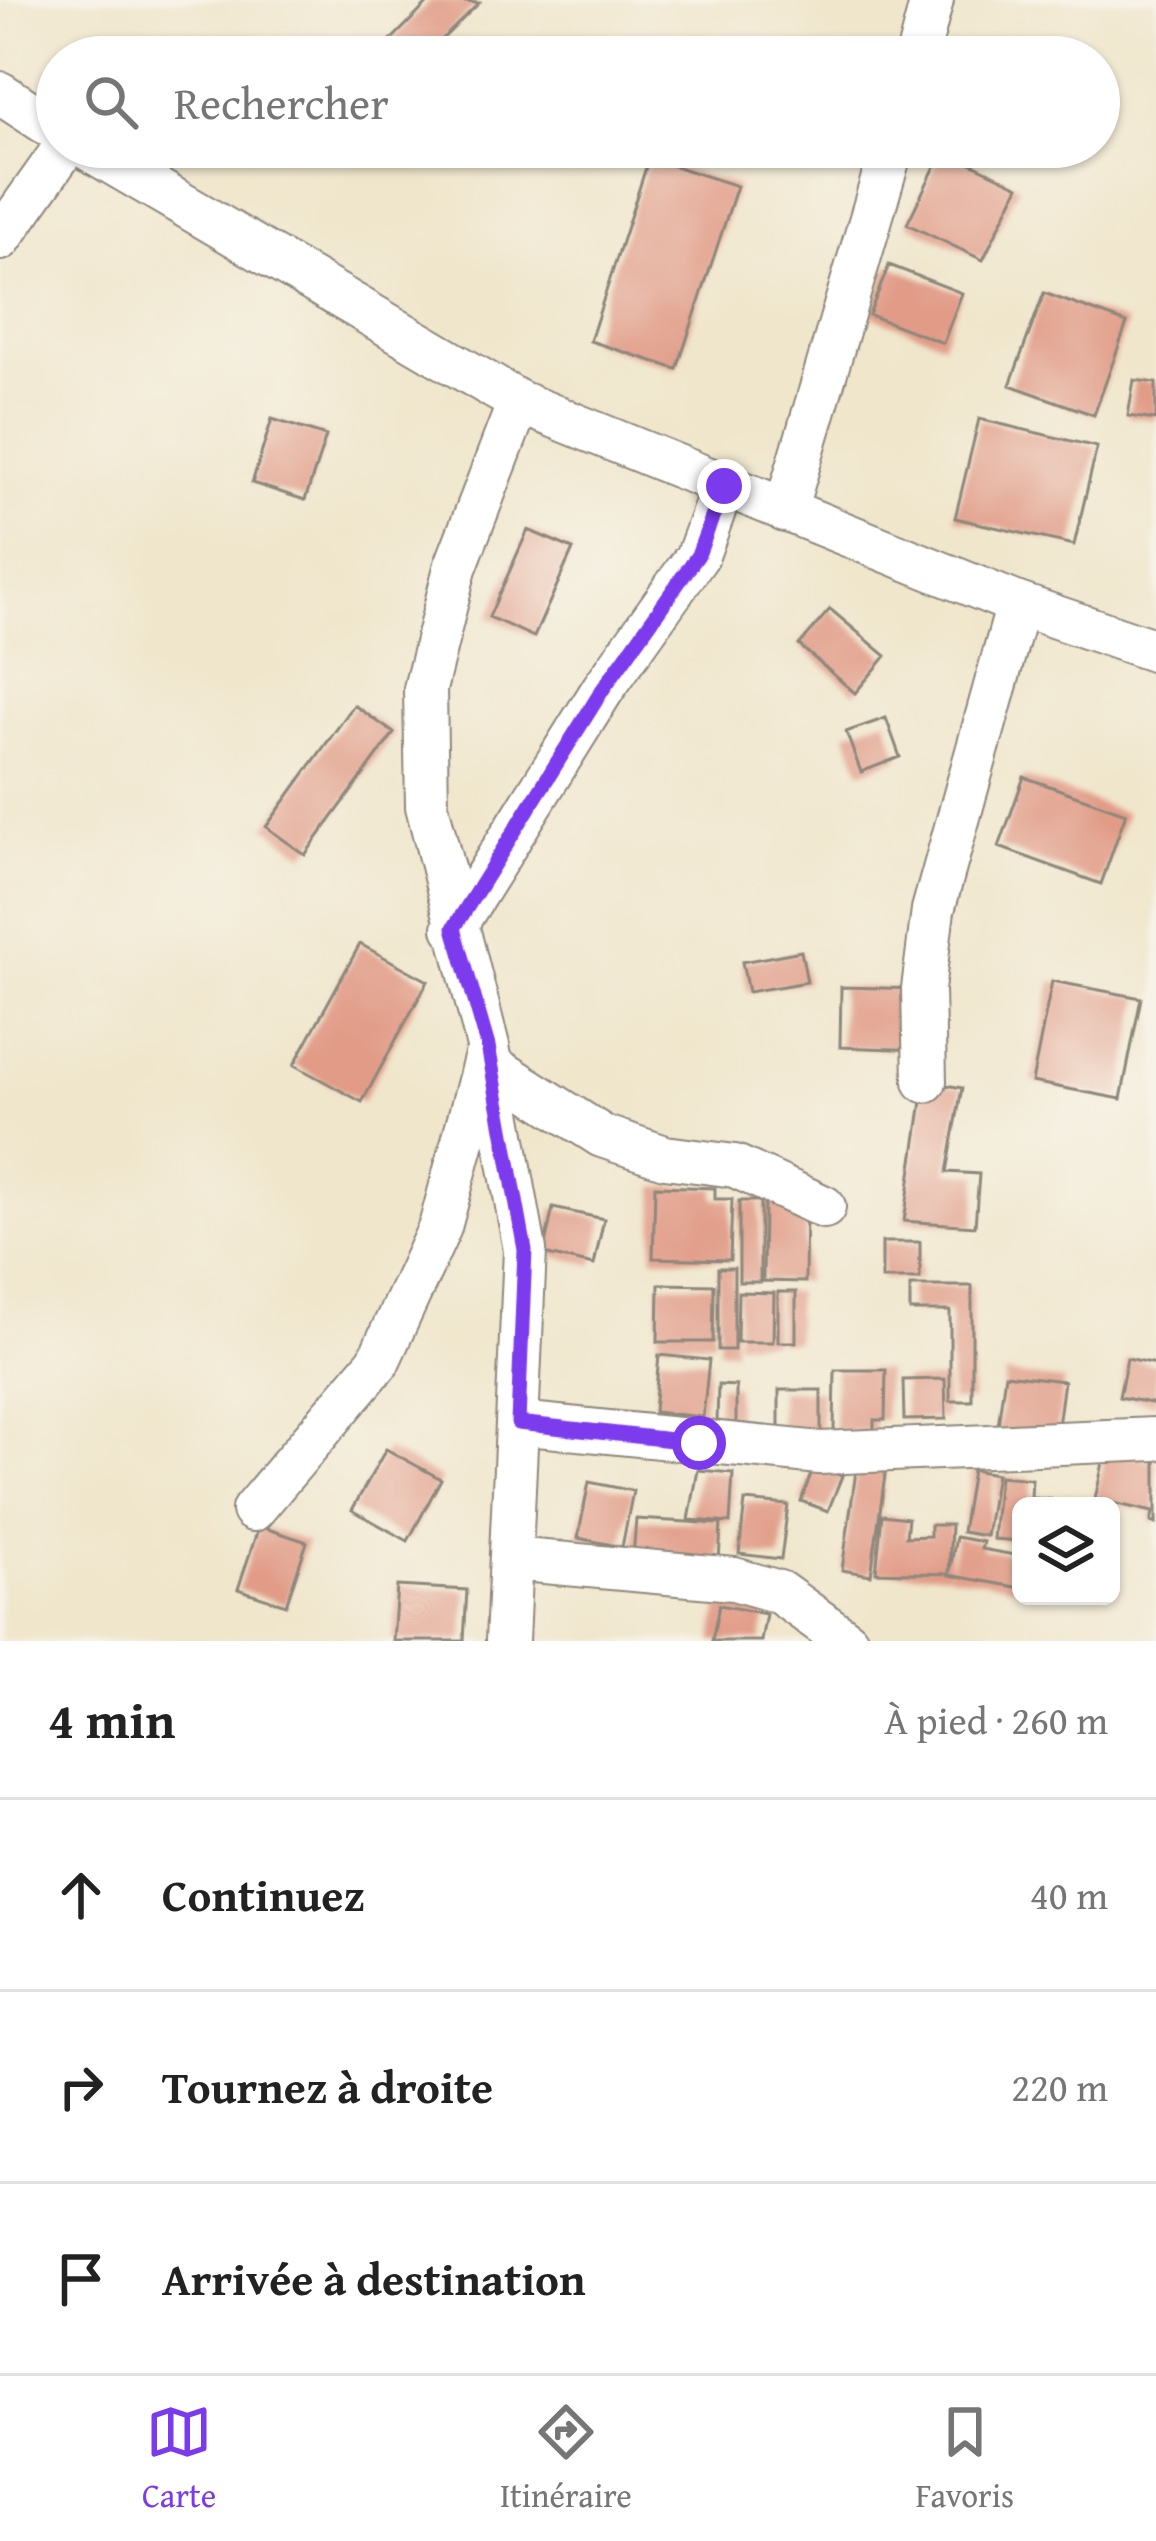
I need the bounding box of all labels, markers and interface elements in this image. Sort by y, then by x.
search box [36,36,1120,168]
icon: search [78,69,144,135]
text: Rechercher [174,70,389,135]
route end [697,459,751,513]
route start [672,1416,726,1470]
map controls [1012,1497,1120,1605]
button: layers [1012,1497,1120,1605]
text: 4 min [48,1682,175,1757]
text: À pied · 260 m [884,1691,1108,1748]
icon: ahead [48,1862,114,1928]
text: Continuez [162,1862,365,1927]
text: 40 m [1030,1866,1108,1923]
icon: right [48,2054,114,2120]
text: Tournez à droite [162,2054,493,2119]
text: 220 m [1011,2058,1108,2115]
icon: arrive [48,2246,114,2312]
text: Arrivée à destination [162,2246,586,2311]
tab: Carte [142,2399,216,2519]
tab: Itinéraire [500,2399,632,2519]
tab: Favoris [916,2399,1014,2519]

